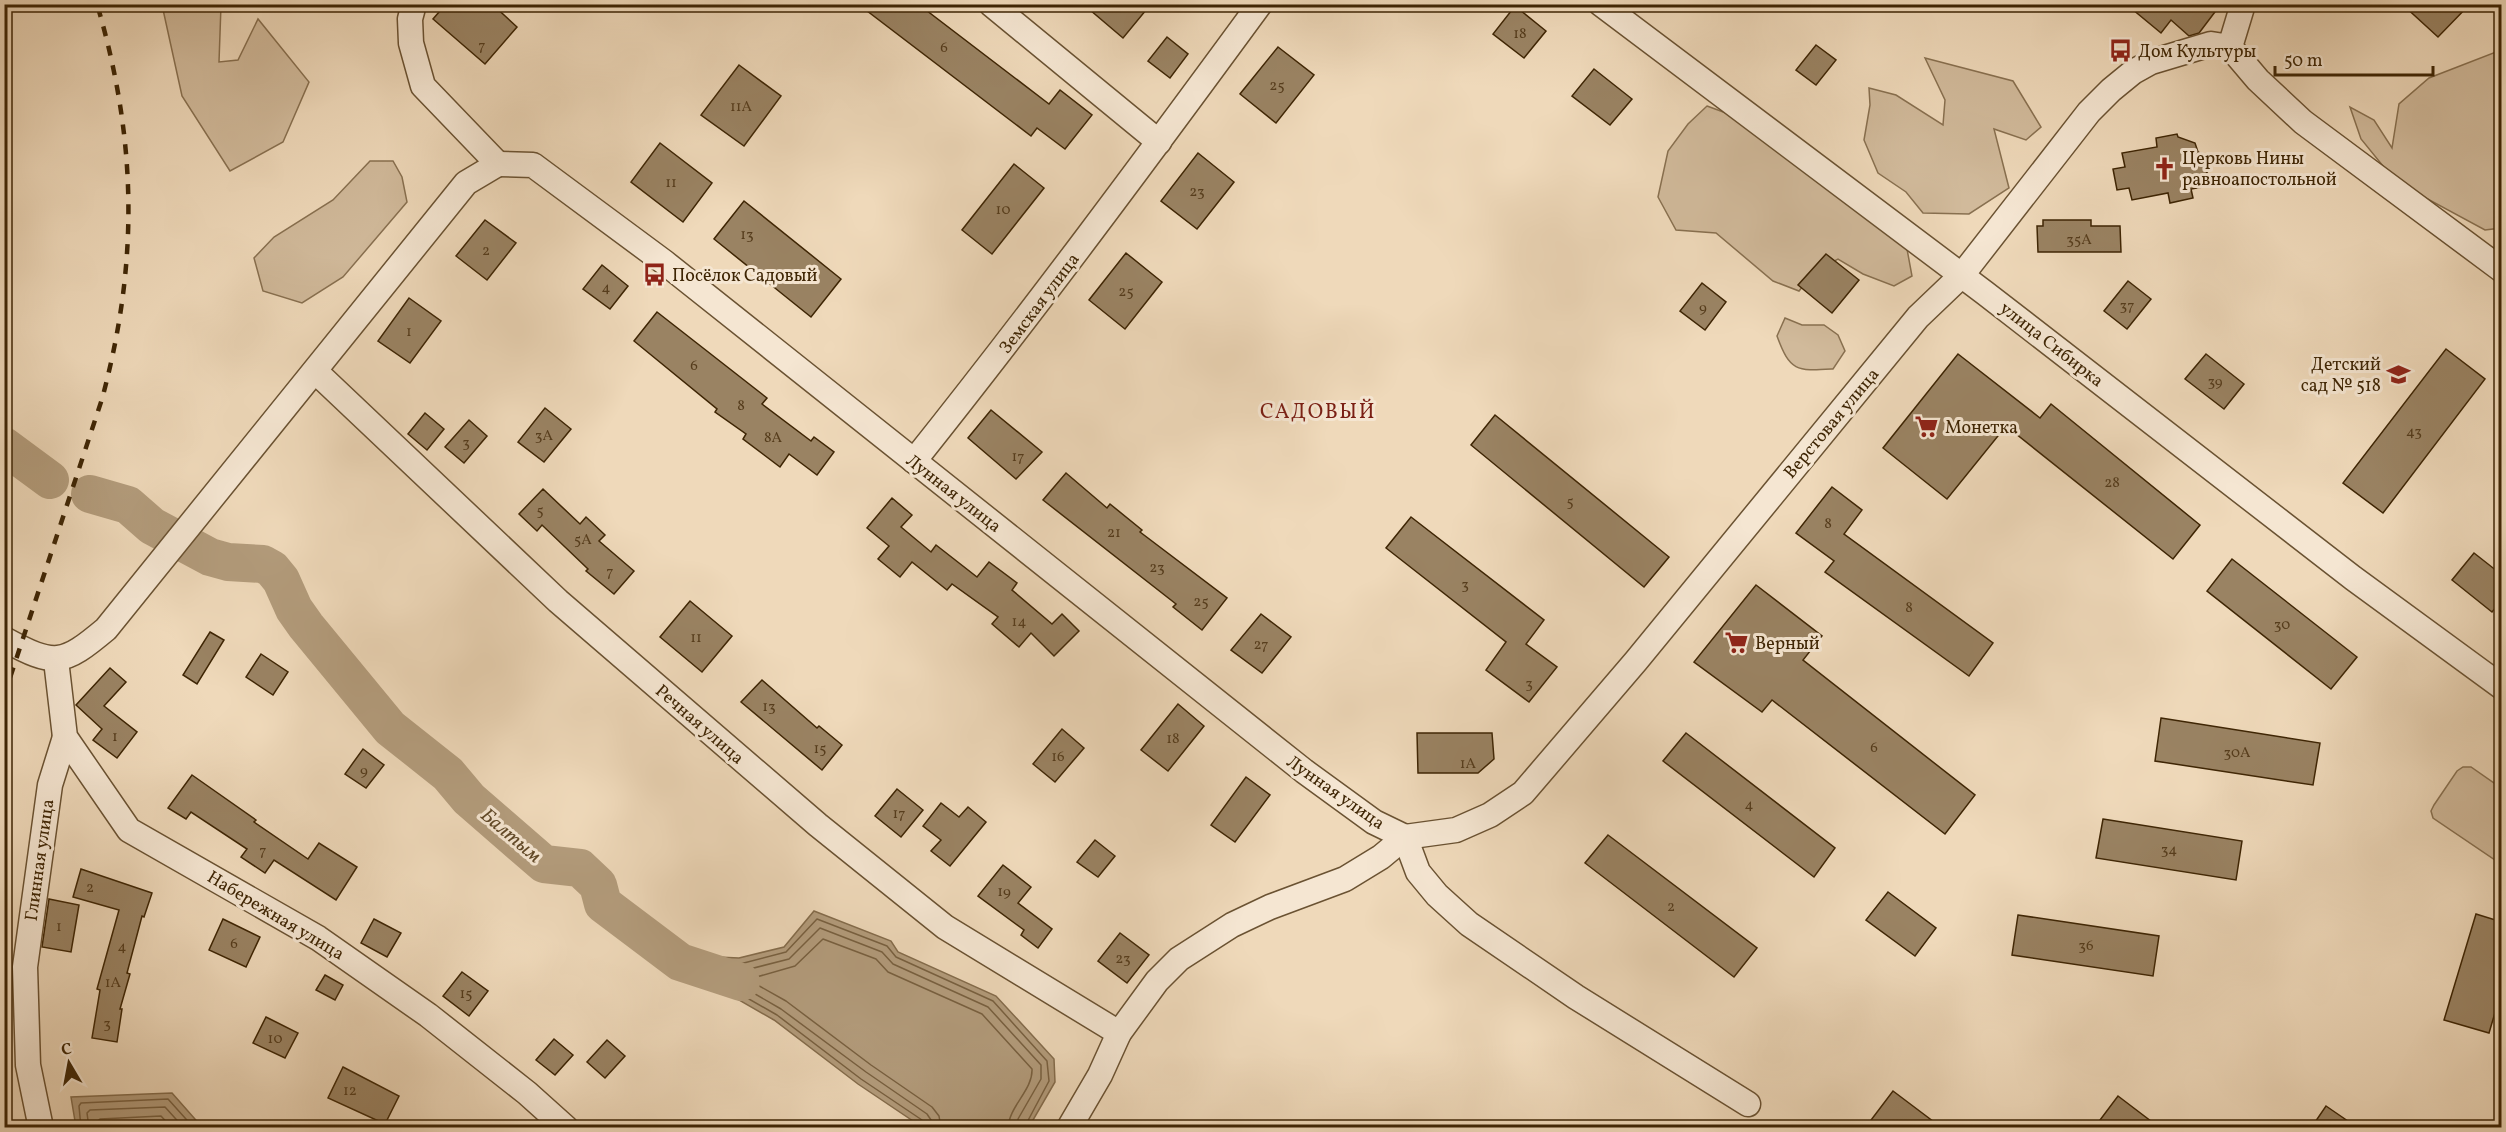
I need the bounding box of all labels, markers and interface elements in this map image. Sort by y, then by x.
house number: 18 [1513,24,1527,45]
house number: 7 [478,36,486,57]
house number: 6 [940,38,948,59]
bus stop icon: Дом Культуры [2107,38,2133,64]
scale bar [2275,39,2432,77]
place label: Дом Культуры [2138,40,2257,65]
text: 50 m [2284,49,2323,74]
house number: 25 [1269,76,1285,97]
house number: 11А [730,97,753,118]
place label: Церковь Нины равноапостольной [2182,147,2337,193]
church icon: Церковь Нины равноапостольной [2151,155,2177,181]
house number: 11 [665,173,677,194]
house number: 23 [1189,182,1205,203]
house number: 10 [996,200,1010,221]
house number: 13 [740,225,754,246]
house number: 35А [2066,230,2092,251]
house number: 2 [482,241,490,262]
street label: Земская улица [994,248,1086,359]
bus stop icon: Посёлок Садовый [641,262,667,288]
place label: Посёлок Садовый [672,264,817,289]
house number: 4 [602,278,611,299]
house number: 25 [1118,282,1134,303]
house number: 37 [2120,296,2134,317]
street label: улица Сибирка [1994,297,2108,394]
house number: 9 [1699,298,1707,319]
house number: 1 [406,322,412,343]
place label: Детский сад № 518 [2301,353,2381,399]
house number: 6 [690,356,698,377]
school or university icon: Детский сад № 518 [2386,361,2412,387]
street label: Верстовая улица [1778,363,1886,485]
house number: 39 [2207,372,2223,393]
house number: 8 [737,396,745,417]
district label: САДОВЫЙ [1260,398,1376,427]
supermarket icon: Монетка [1914,414,1940,440]
place label: Монетка [1945,416,2018,441]
house number: 43 [2406,422,2422,443]
house number: 3А [535,426,554,447]
house number: 8А [764,428,783,449]
house number: 3 [462,433,470,454]
house number: 17 [1011,447,1025,468]
street label: Лунная улица [900,449,1006,539]
house number: 28 [2104,473,2120,494]
house number: 5 [1566,492,1574,513]
house number: 5 [536,501,544,522]
house number: 8 [1824,514,1832,535]
house number: 21 [1107,523,1121,544]
house number: 5А [574,530,592,551]
house number: 23 [1149,558,1165,579]
house number: 7 [606,562,614,583]
house number: 3 [1461,575,1469,596]
house number: 25 [1193,592,1209,613]
house number: 8 [1905,598,1913,619]
house number: 14 [1012,612,1026,633]
house number: 30 [2274,615,2290,636]
house number: 11 [690,628,702,649]
supermarket icon: Верный [1724,630,1750,656]
place label: Верный [1755,632,1820,657]
house number: 27 [1254,635,1268,656]
house number: 3 [1525,674,1533,695]
street label: Речная улица [649,679,749,771]
house number: 13 [762,697,776,718]
house number: 1 [112,727,118,748]
house number: 18 [1166,729,1180,750]
house number: 6 [1870,738,1878,759]
house number: 15 [813,739,827,760]
house number: 30А [2224,743,2251,764]
house number: 16 [1051,747,1065,768]
street label: Лунная улица [1281,750,1389,836]
house number: 1А [1460,754,1477,775]
house number: 9 [360,761,368,782]
house number: 4 [1745,795,1754,816]
street label: Глинная улица [20,798,61,923]
water label: Балтым [474,802,548,871]
house number: 17 [892,804,906,825]
house number: 34 [2161,840,2177,861]
house number: 7 [259,841,267,862]
street label: Набережная улица [202,865,349,967]
house number: 2 [86,878,94,899]
house number: 19 [997,882,1011,903]
house number: 2 [1667,897,1675,918]
house number: 1 [56,917,62,938]
house number: 6 [230,934,238,955]
house number: 36 [2078,936,2094,957]
house number: 4 [118,937,127,958]
house number: 23 [1115,949,1131,970]
house number: 1А [105,973,122,994]
house number: 15 [459,984,473,1005]
house number: 3 [103,1014,111,1035]
house number: 10 [268,1029,282,1050]
north arrow [39,1033,99,1093]
text: С [60,1038,74,1062]
house number: 12 [343,1081,357,1102]

